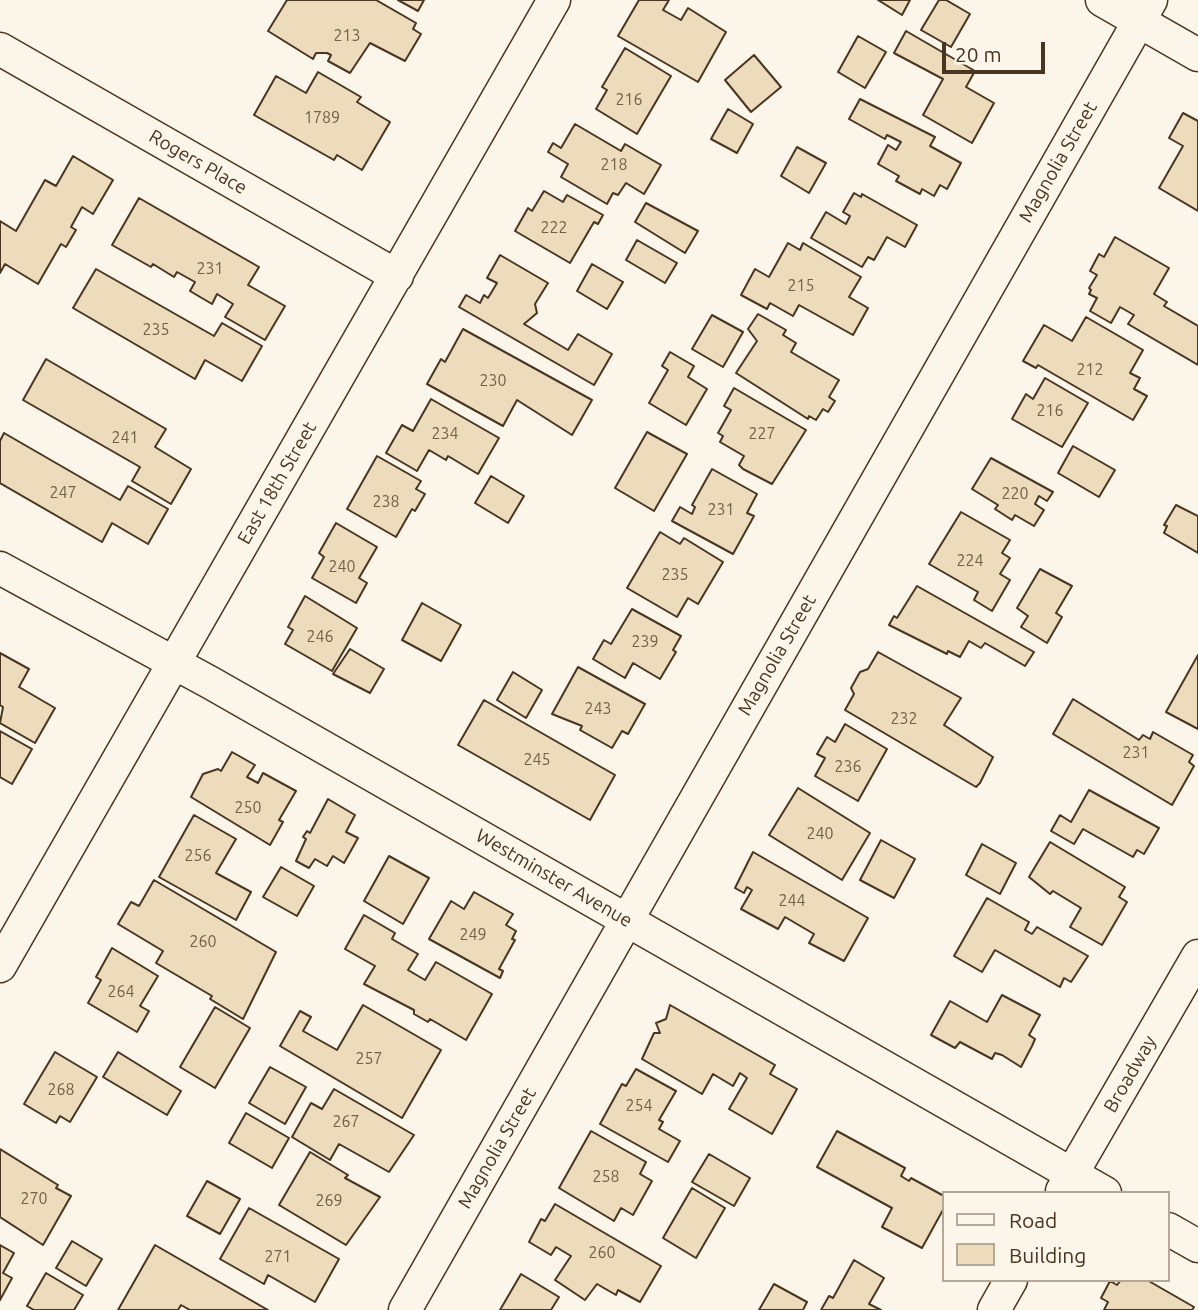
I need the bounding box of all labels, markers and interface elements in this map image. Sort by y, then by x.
house number: 213 [333,26,361,46]
scale bar [946,28,1049,72]
text: 20 m [955,42,1002,66]
house number: 216 [615,90,643,110]
street label: Magnolia Street [1014,97,1102,227]
house number: 1789 [304,108,340,128]
street label: Rogers Place [145,125,251,199]
house number: 218 [600,155,628,175]
house number: 222 [540,218,568,238]
house number: 231 [196,259,224,279]
house number: 215 [787,276,815,296]
house number: 235 [142,320,170,340]
house number: 212 [1076,360,1104,380]
house number: 230 [479,371,507,391]
house number: 216 [1036,401,1064,421]
street label: East 18th Street [233,418,321,548]
house number: 234 [431,424,459,444]
house number: 227 [748,424,776,444]
house number: 241 [111,428,139,448]
house number: 247 [49,483,77,503]
house number: 220 [1001,484,1029,504]
house number: 238 [372,492,400,512]
house number: 231 [707,500,735,520]
house number: 224 [956,551,984,571]
house number: 240 [328,557,356,577]
house number: 235 [661,565,689,585]
street label: Magnolia Street [733,590,821,720]
house number: 246 [306,627,334,647]
house number: 239 [631,632,659,652]
house number: 243 [584,699,612,719]
house number: 232 [890,709,918,729]
house number: 231 [1122,743,1150,763]
house number: 245 [523,750,551,770]
house number: 236 [834,757,862,777]
house number: 250 [234,798,262,818]
street label: Westminster Avenue [472,824,636,932]
house number: 240 [806,824,834,844]
house number: 256 [184,846,212,866]
house number: 244 [778,891,806,911]
house number: 249 [459,925,487,945]
house number: 260 [189,932,217,952]
house number: 264 [107,982,135,1002]
street label: Broadway [1099,1032,1161,1116]
house number: 257 [355,1049,383,1069]
house number: 268 [47,1080,75,1100]
street label: Magnolia Street [453,1083,541,1213]
house number: 254 [625,1096,653,1116]
house number: 267 [332,1112,360,1132]
house number: 258 [592,1167,620,1187]
house number: 270 [20,1189,48,1209]
house number: 269 [315,1191,343,1211]
legend [942,1191,1170,1282]
text: Road [1009,1208,1057,1232]
house number: 260 [588,1243,616,1263]
text: Building [1009,1243,1086,1267]
house number: 271 [264,1247,292,1267]

